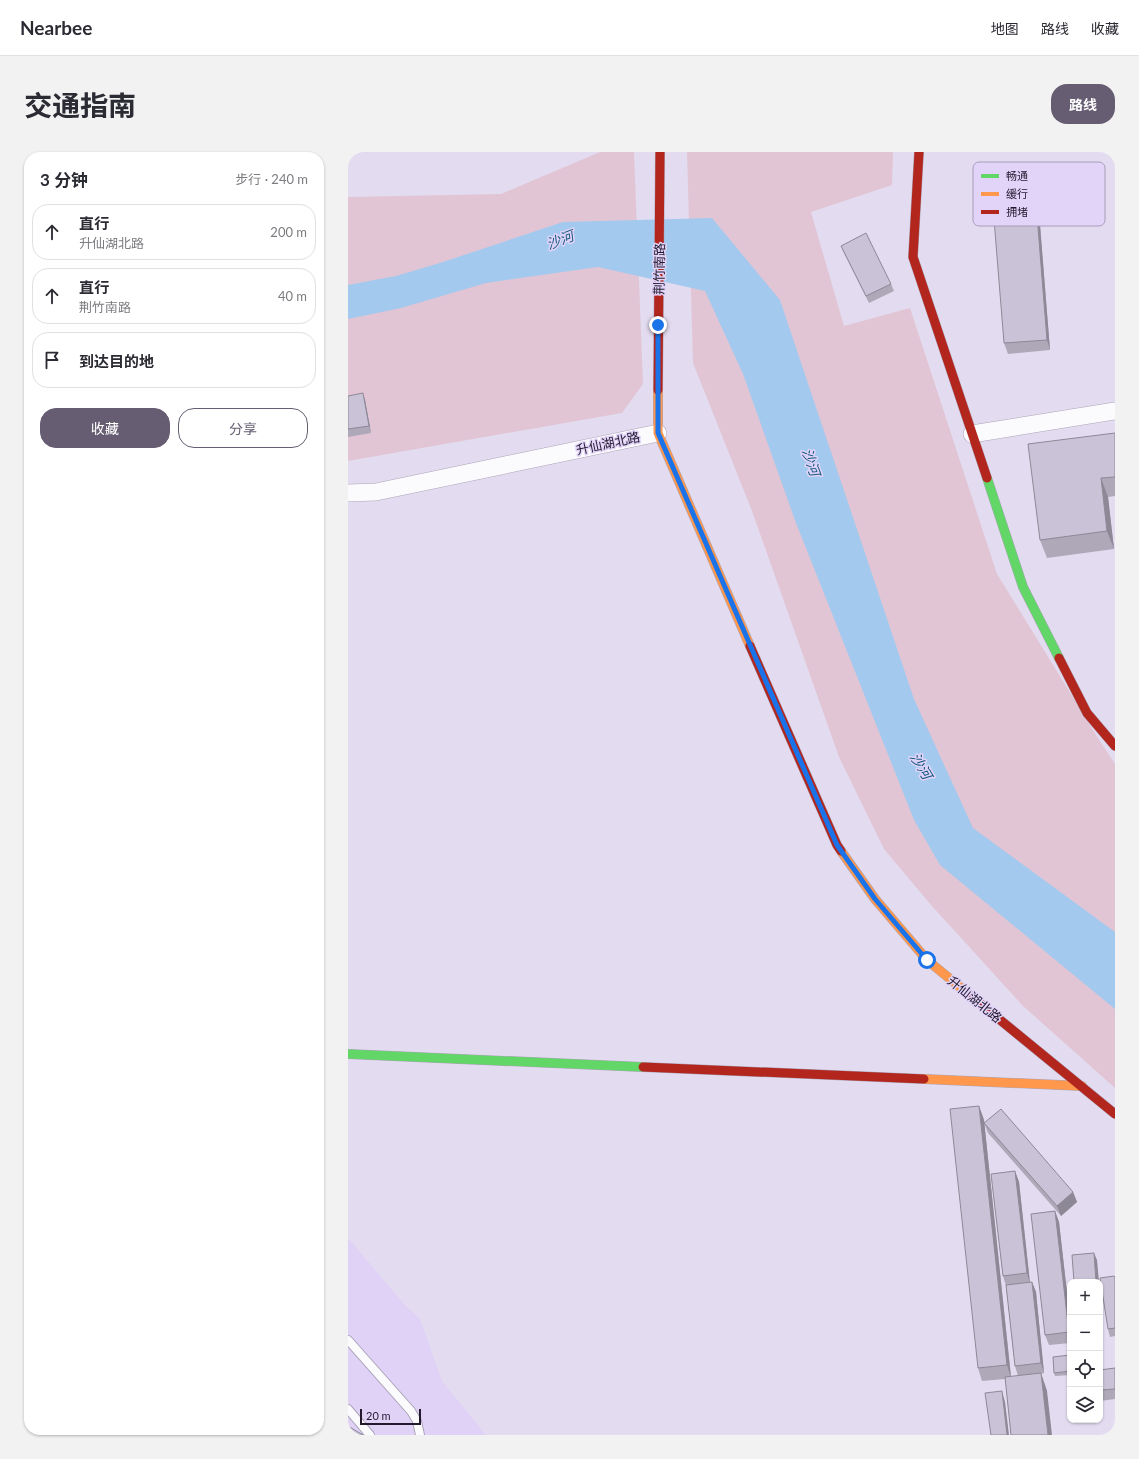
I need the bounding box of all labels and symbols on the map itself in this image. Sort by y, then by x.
legend [973,162,1105,226]
text: 畅通 [1006,169,1028,182]
text: 缓行 [1006,187,1028,200]
text: 拥堵 [1006,205,1028,218]
water label: 沙河 [544,226,579,252]
street label: 荆竹南路 [651,243,667,295]
route end [649,316,667,334]
street label: 升仙湖北路 [575,428,641,458]
water label: 沙河 [799,446,825,481]
water label: 沙河 [907,749,937,785]
route start [918,951,936,969]
street label: 升仙湖北路 [945,972,1005,1026]
scale bar [360,1407,421,1426]

